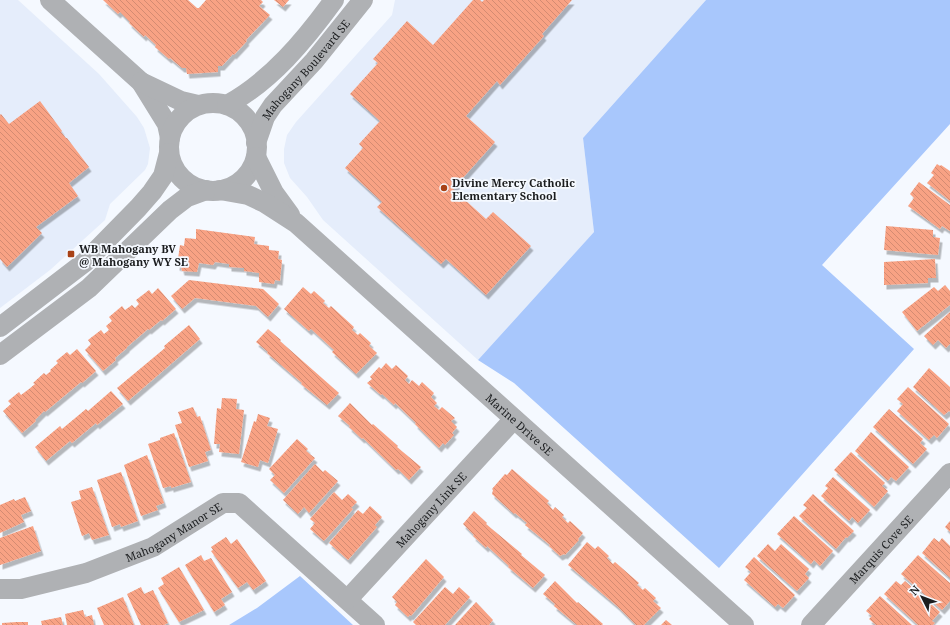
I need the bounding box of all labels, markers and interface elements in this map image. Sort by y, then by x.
street label: Mahogany Boulevard SE [258,16,352,122]
place label: Divine Mercy Catholic Elementary School [452,175,575,203]
marker: Divine Mercy Catholic Elementary School [439,183,449,193]
place label: WB Mahogany BV @ Mahogany WY SE [79,241,188,269]
marker: WB Mahogany BV @ Mahogany WY SE [66,249,76,259]
street label: Marine Drive SE [483,390,557,458]
street label: Mahogany Link SE [392,468,469,550]
street label: Mahogany Manor SE [123,498,225,565]
street label: Marquis Cove SE [845,511,916,587]
north arrow [902,577,942,617]
text: N [906,581,923,598]

